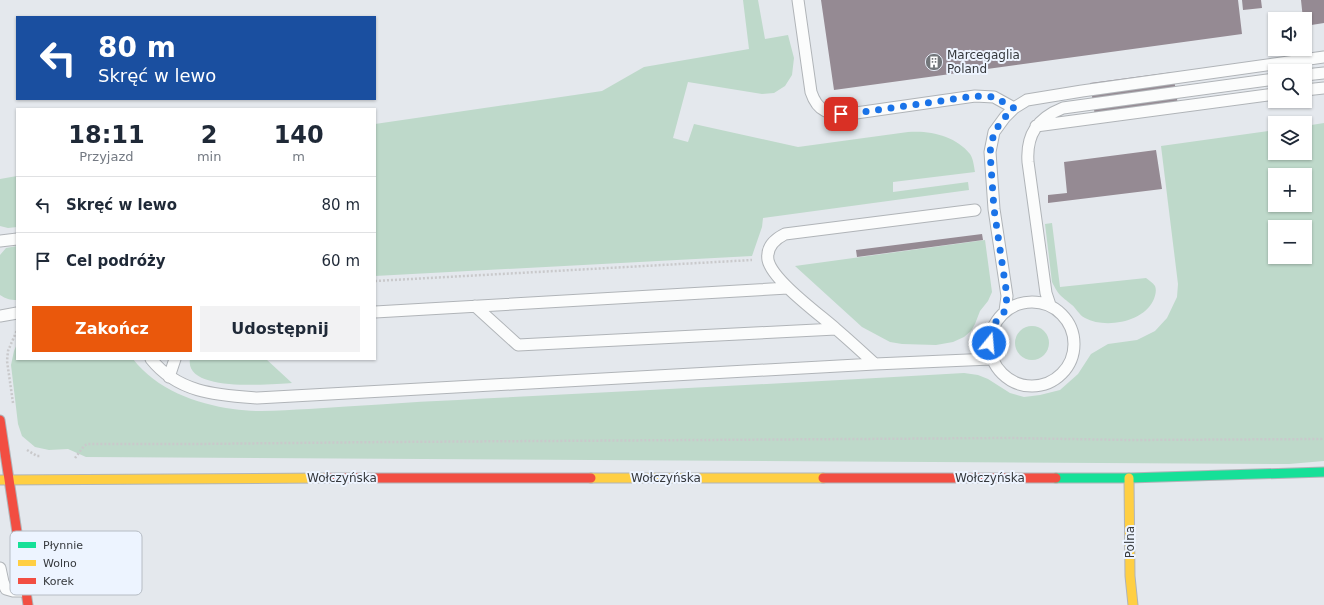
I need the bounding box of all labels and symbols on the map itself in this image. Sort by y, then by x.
place label: Marcegaglia Poland [947,48,1020,76]
building icon: Marcegaglia Poland [924,52,944,72]
pin [824,97,858,131]
position arrow [968,322,1010,364]
street label: Wołczyńska [307,471,377,485]
street label: Wołczyńska [631,471,701,485]
street label: Wołczyńska [955,471,1025,485]
street label: Polna [1123,526,1137,558]
legend [10,531,142,595]
text: Płynnie [43,539,83,552]
text: Wolno [43,557,77,570]
text: Korek [43,575,74,588]

